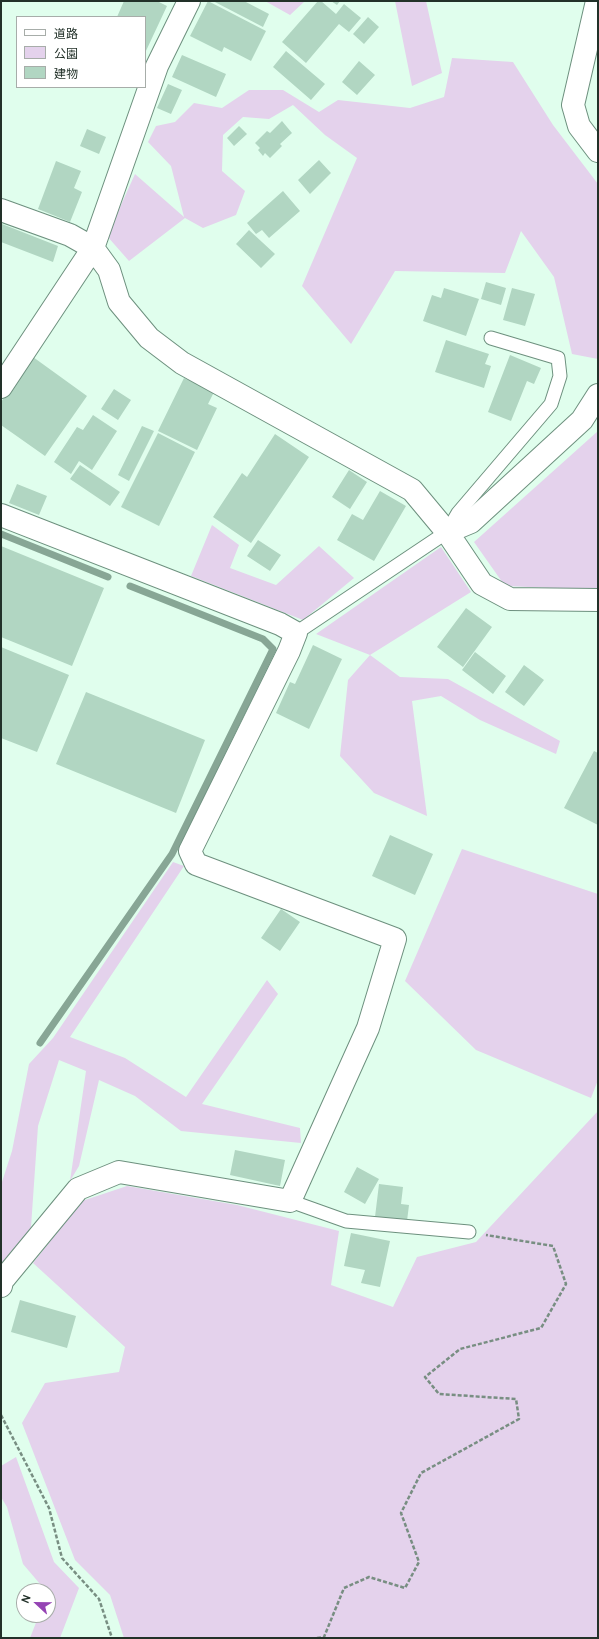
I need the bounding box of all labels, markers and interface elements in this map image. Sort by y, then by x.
legend [16,16,146,88]
text: 道路 [54,26,78,41]
text: 公園 [54,46,78,61]
text: 建物 [54,66,78,81]
north arrow [16,1583,56,1623]
text: N [18,1593,34,1605]

